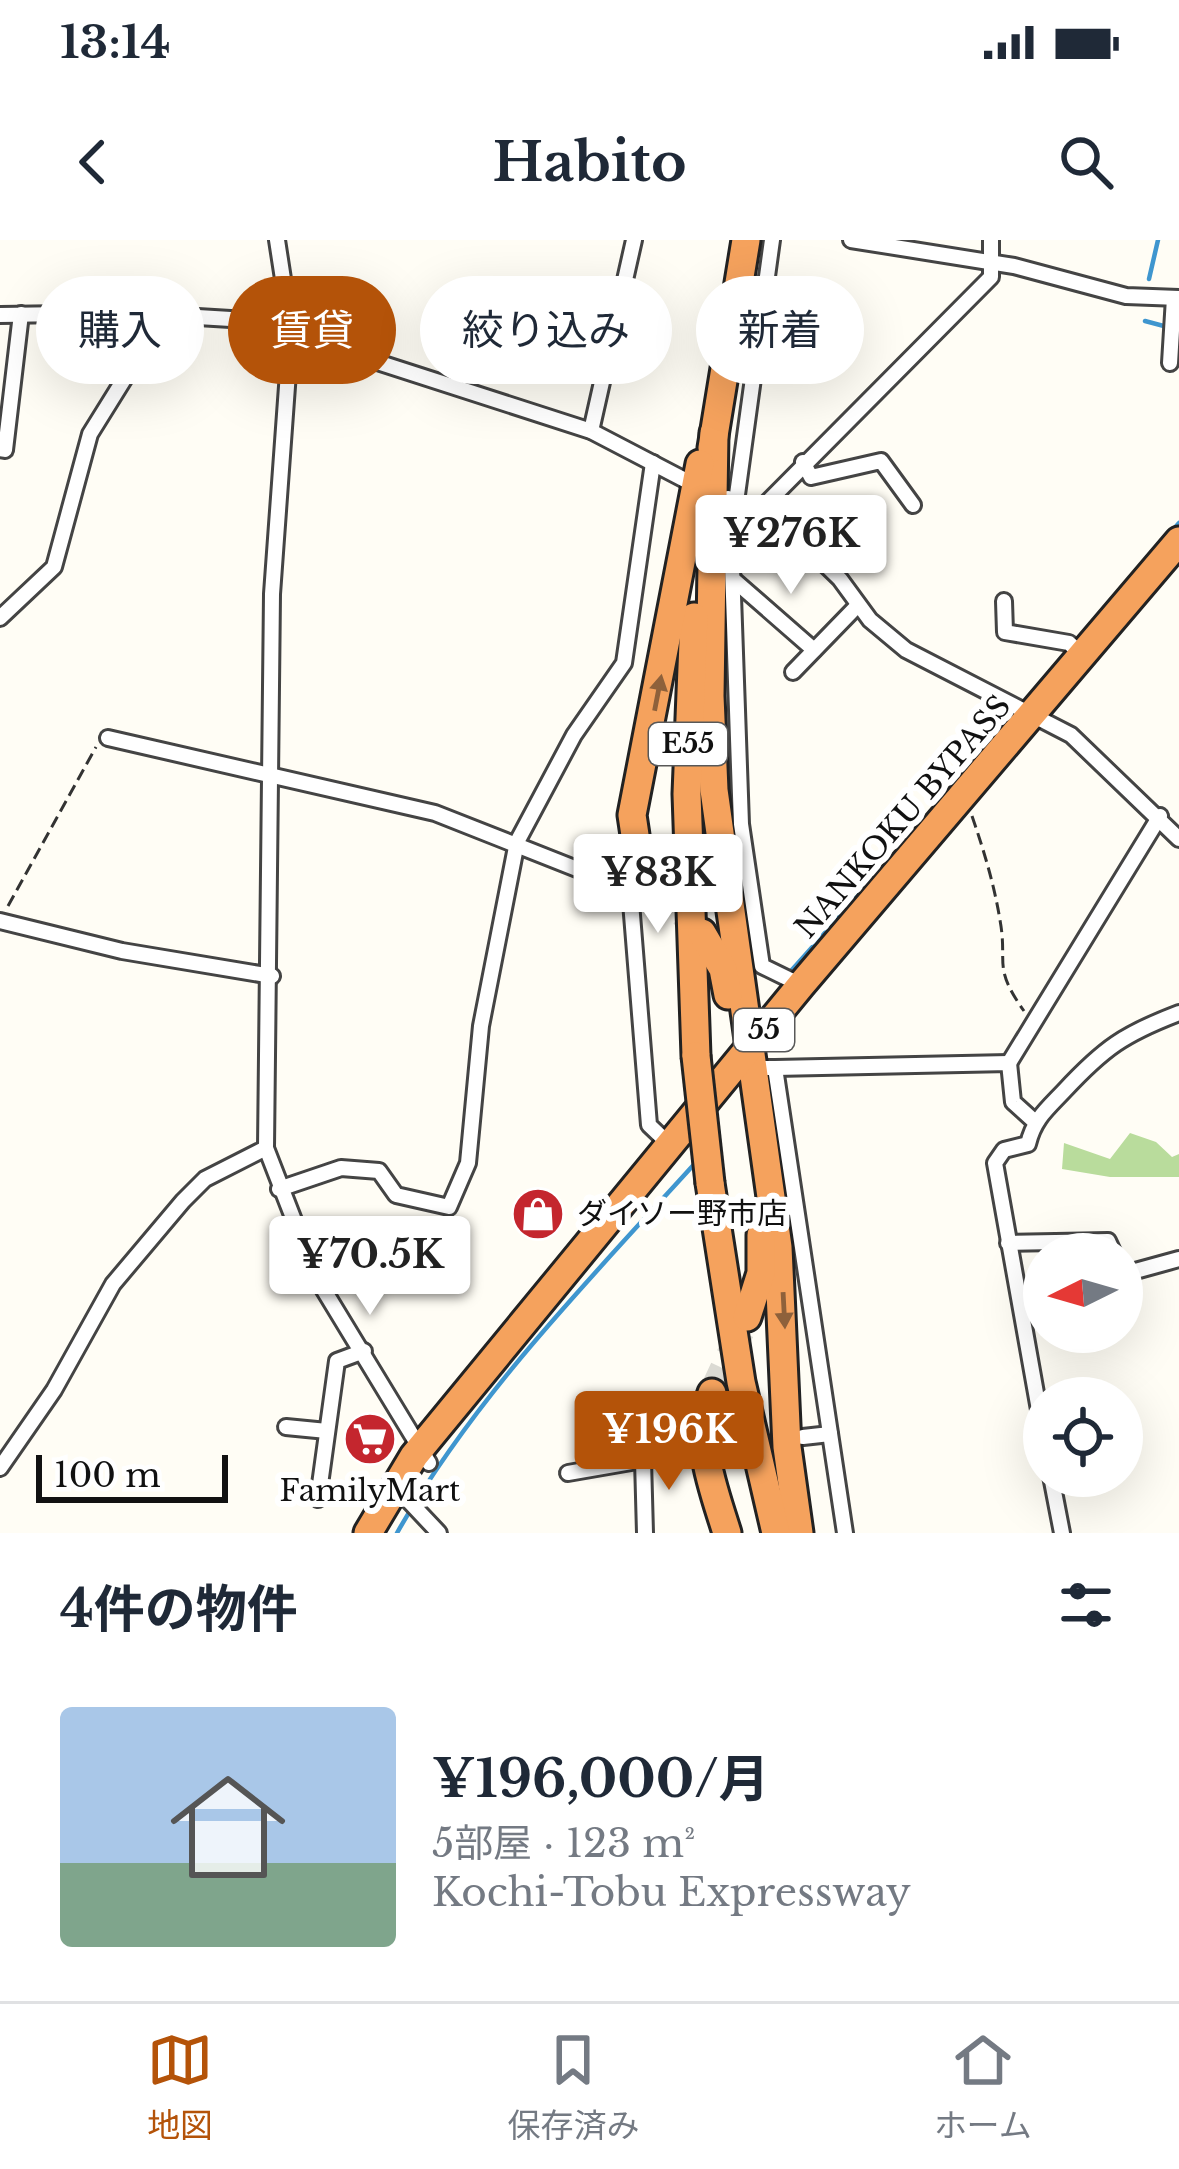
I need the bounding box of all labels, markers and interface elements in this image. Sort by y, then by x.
text: 13:14 [60,14,171,70]
icon: back [60,129,126,195]
text: Habito [492,129,687,196]
icon: search [1053,129,1119,195]
chip: 購入 [36,276,204,384]
chip: 賃貸 [228,276,396,384]
chip: 絞り込み [420,276,672,384]
chip: 新着 [696,276,864,384]
pin: ¥276K [707,495,875,597]
text: ¥276K [722,509,860,558]
one-way arrow [649,673,668,711]
street label: NANKOKU BYPASS [787,688,1018,946]
road number: E55 [649,723,727,765]
pin: ¥83K [587,834,729,936]
text: ¥83K [601,848,715,897]
road number: 55 [734,1009,794,1051]
shop icon: ダイソー野市店 [510,1186,566,1242]
place label: ダイソー野市店 [577,1195,787,1232]
pin: ¥70.5K [272,1216,468,1318]
text: ¥70.5K [296,1230,444,1279]
north arrow [1023,1233,1143,1353]
map controls [1023,1233,1143,1497]
one-way arrow [775,1292,794,1330]
button: locate [1023,1377,1143,1497]
pin: ¥196K [585,1391,753,1493]
text: ¥196K [602,1405,736,1454]
supermarket icon: FamilyMart [342,1411,398,1467]
scale bar [36,1449,228,1502]
text: 100 m [54,1455,161,1496]
place label: FamilyMart [280,1472,461,1509]
icon: filters [1053,1572,1119,1638]
text: 4件の物件 [60,1578,298,1641]
text: ¥196,000/月 [432,1748,770,1811]
icon: home [156,1755,300,1899]
text: 5部屋 · 123 m² [432,1819,695,1868]
text: Kochi-Tobu Expressway [432,1868,911,1917]
tab: 地図 [147,2027,213,2147]
tab: 保存済み [507,2027,639,2147]
tab: ホーム [934,2027,1032,2147]

